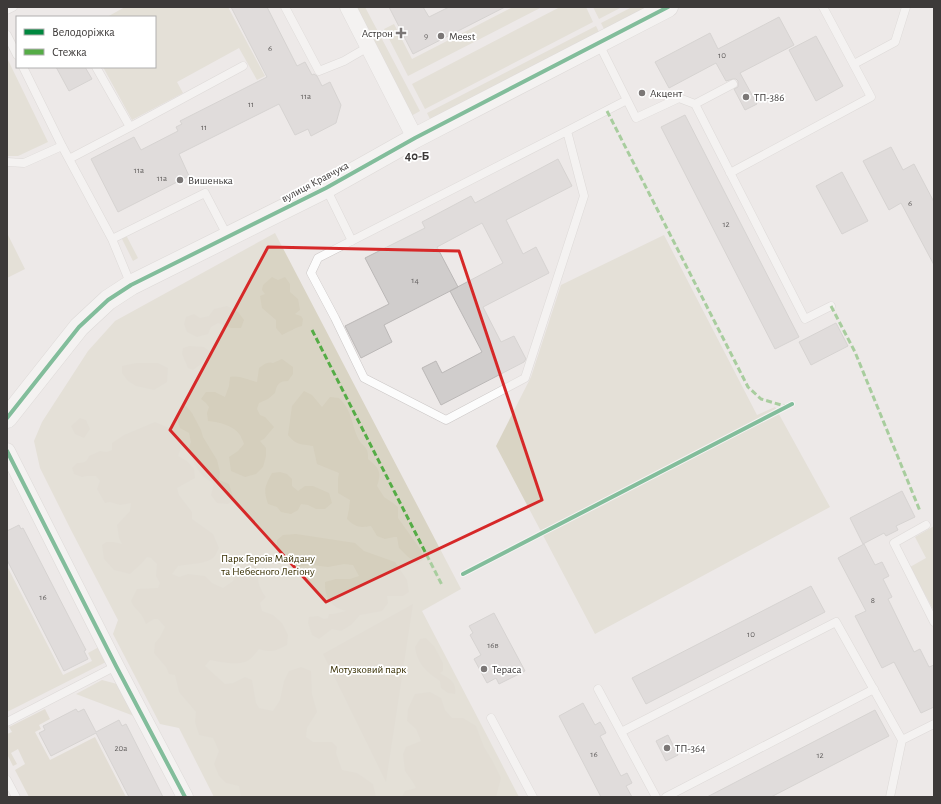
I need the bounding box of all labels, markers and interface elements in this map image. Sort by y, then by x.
legend [16,16,156,68]
text: Велодоріжка [52,26,115,38]
place label: Астрон [362,28,393,39]
marker: Астрон [396,28,406,38]
marker: Meest [436,31,446,41]
place label: Meest [449,31,476,42]
house number: 9 [424,32,428,41]
house number: 6 [268,44,272,53]
text: Стежка [52,46,87,58]
house number: 10 [718,51,726,60]
marker: Акцент [637,88,647,98]
place label: Акцент [650,88,682,99]
house number: 11а [301,92,311,101]
marker: ТП-386 [741,92,751,102]
place label: ТП-386 [754,92,784,103]
house number: 11 [248,100,254,109]
house number: 11 [201,123,207,132]
district label: 40-Б [405,150,430,163]
street label: вулиця Кравчука [280,160,350,204]
house number: 11а [134,166,144,175]
house number: 11а [157,174,167,183]
marker: Вишенька [175,175,185,185]
place label: Вишенька [188,175,233,186]
house number: 6 [908,199,912,208]
house number: 12 [722,220,730,229]
house number: 14 [411,276,419,285]
park label: Парк Героїв Майдану та Небесного Легіону [220,553,315,577]
house number: 16 [39,593,47,602]
house number: 8 [871,596,875,605]
house number: 10 [747,630,755,639]
house number: 16в [487,641,499,650]
park label: Мотузковий парк [330,664,406,675]
marker: Тераса [479,664,489,674]
place label: Тераса [492,664,521,675]
marker: ТП-364 [662,743,672,753]
place label: ТП-364 [675,743,706,754]
house number: 20а [115,744,127,753]
house number: 16 [590,750,598,759]
house number: 12 [816,751,824,760]

